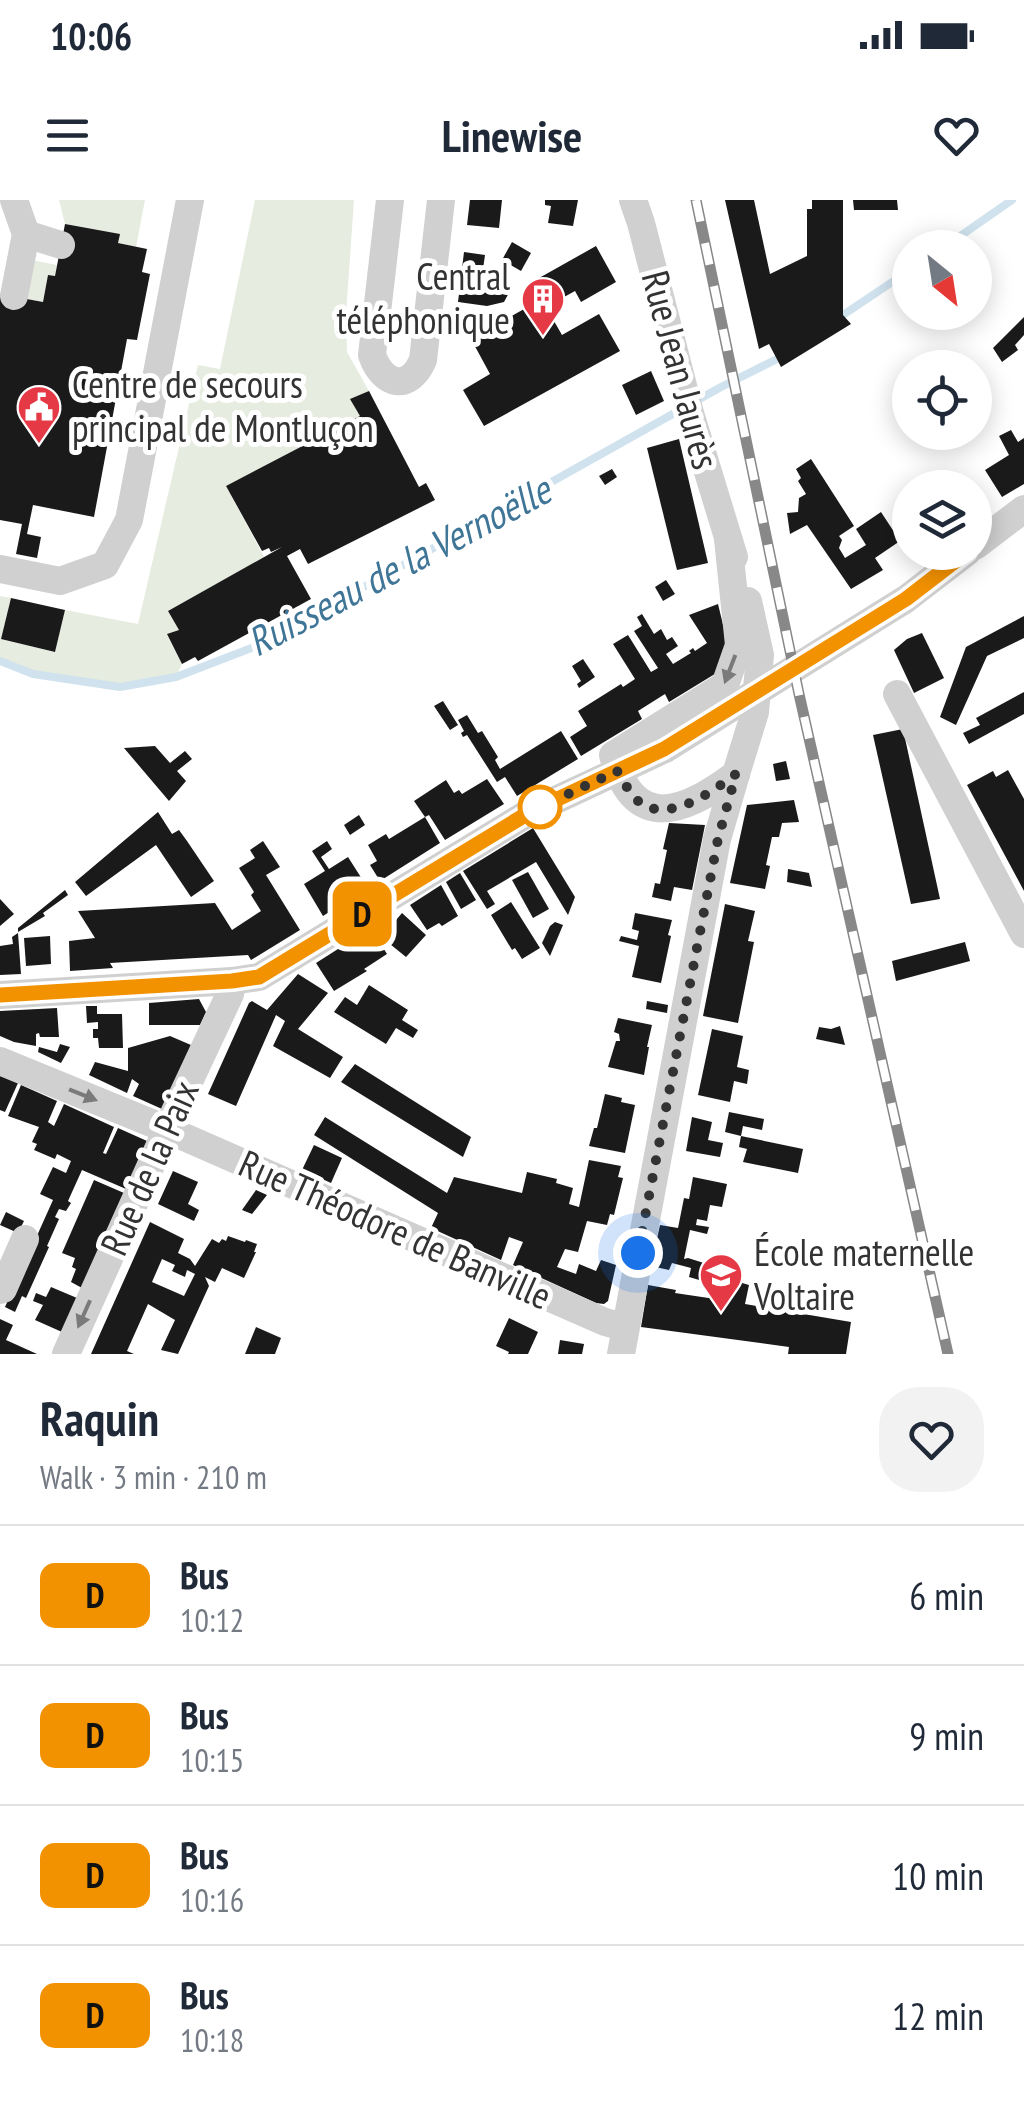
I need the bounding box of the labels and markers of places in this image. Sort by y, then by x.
place label: Central téléphonique [336,251,510,344]
building icon: Central téléphonique [520,276,566,337]
place label: Centre de secours principal de Montluçon [72,359,374,452]
public building icon: Centre de secours principal de Montluçon [16,384,62,445]
unlabelled marker [519,786,561,828]
place label: École maternelle Voltaire [753,1227,974,1320]
school or university icon: École maternelle Voltaire [698,1252,744,1313]

